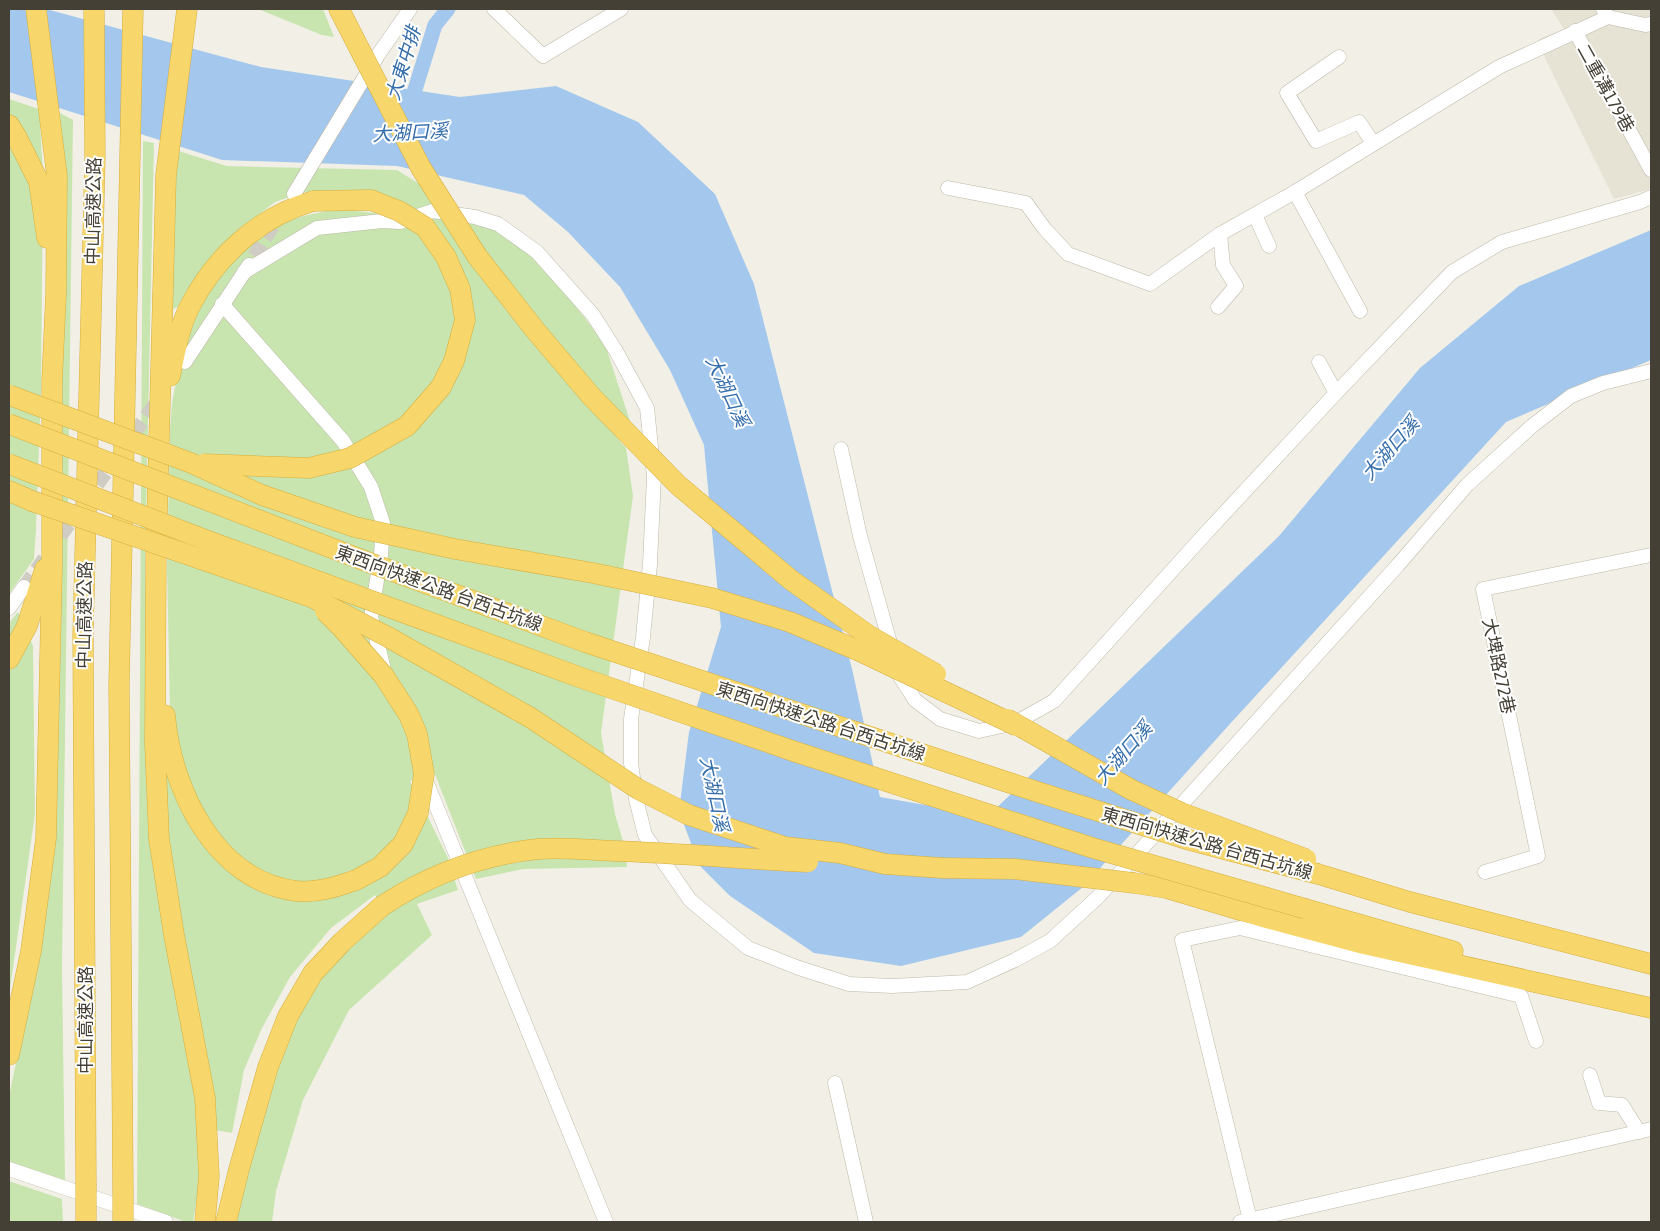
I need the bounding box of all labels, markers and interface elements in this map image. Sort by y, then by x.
water label: 大東中排 [381,21,426,103]
street label: 二重溝179巷 [1573,40,1639,136]
water label: 大湖口溪 [371,119,452,145]
street label: 中山高速公路 [82,157,104,265]
water label: 大湖口溪 [702,352,755,433]
water label: 大湖口溪 [1357,410,1425,484]
street label: 東西向快速公路 台西古坑線 [333,541,545,635]
street label: 中山高速公路 [73,561,95,669]
street label: 大埤路272巷 [1479,616,1519,716]
street label: 東西向快速公路 台西古坑線 [714,677,928,765]
water label: 大湖口溪 [1090,715,1158,789]
water label: 大湖口溪 [696,755,734,836]
street label: 東西向快速公路 台西古坑線 [1099,803,1315,883]
street label: 中山高速公路 [75,966,96,1074]

